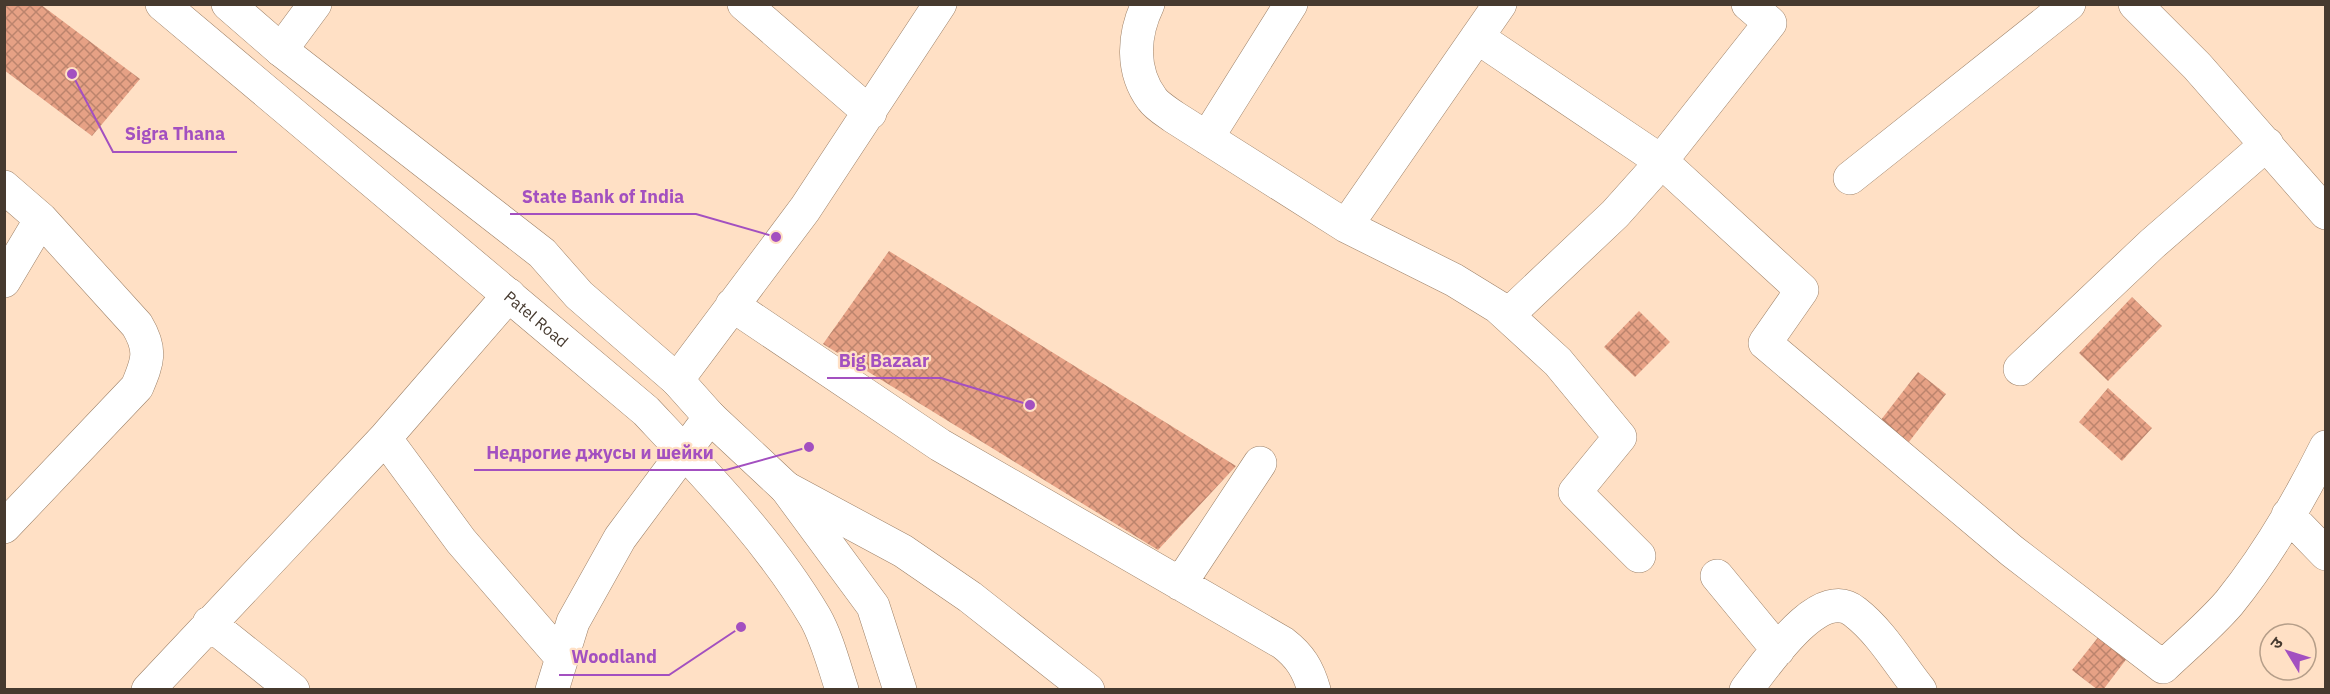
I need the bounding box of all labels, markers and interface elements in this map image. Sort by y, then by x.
callout: Sigra Thana [113,116,237,152]
text: Sigra Thana [125,122,225,145]
callout: State Bank of India [510,178,696,214]
text: State Bank of India [522,185,684,208]
street label: Patel Road [500,286,572,351]
callout: Big Bazaar [827,342,941,378]
text: Big Bazaar [839,349,929,372]
callout: Недрогие джусы и шейки [474,434,726,470]
text: Недрогие джусы и шейки [486,441,714,464]
north arrow [2258,622,2318,682]
text: उ [2265,632,2287,653]
callout: Woodland [559,639,669,675]
text: Woodland [571,645,657,668]

